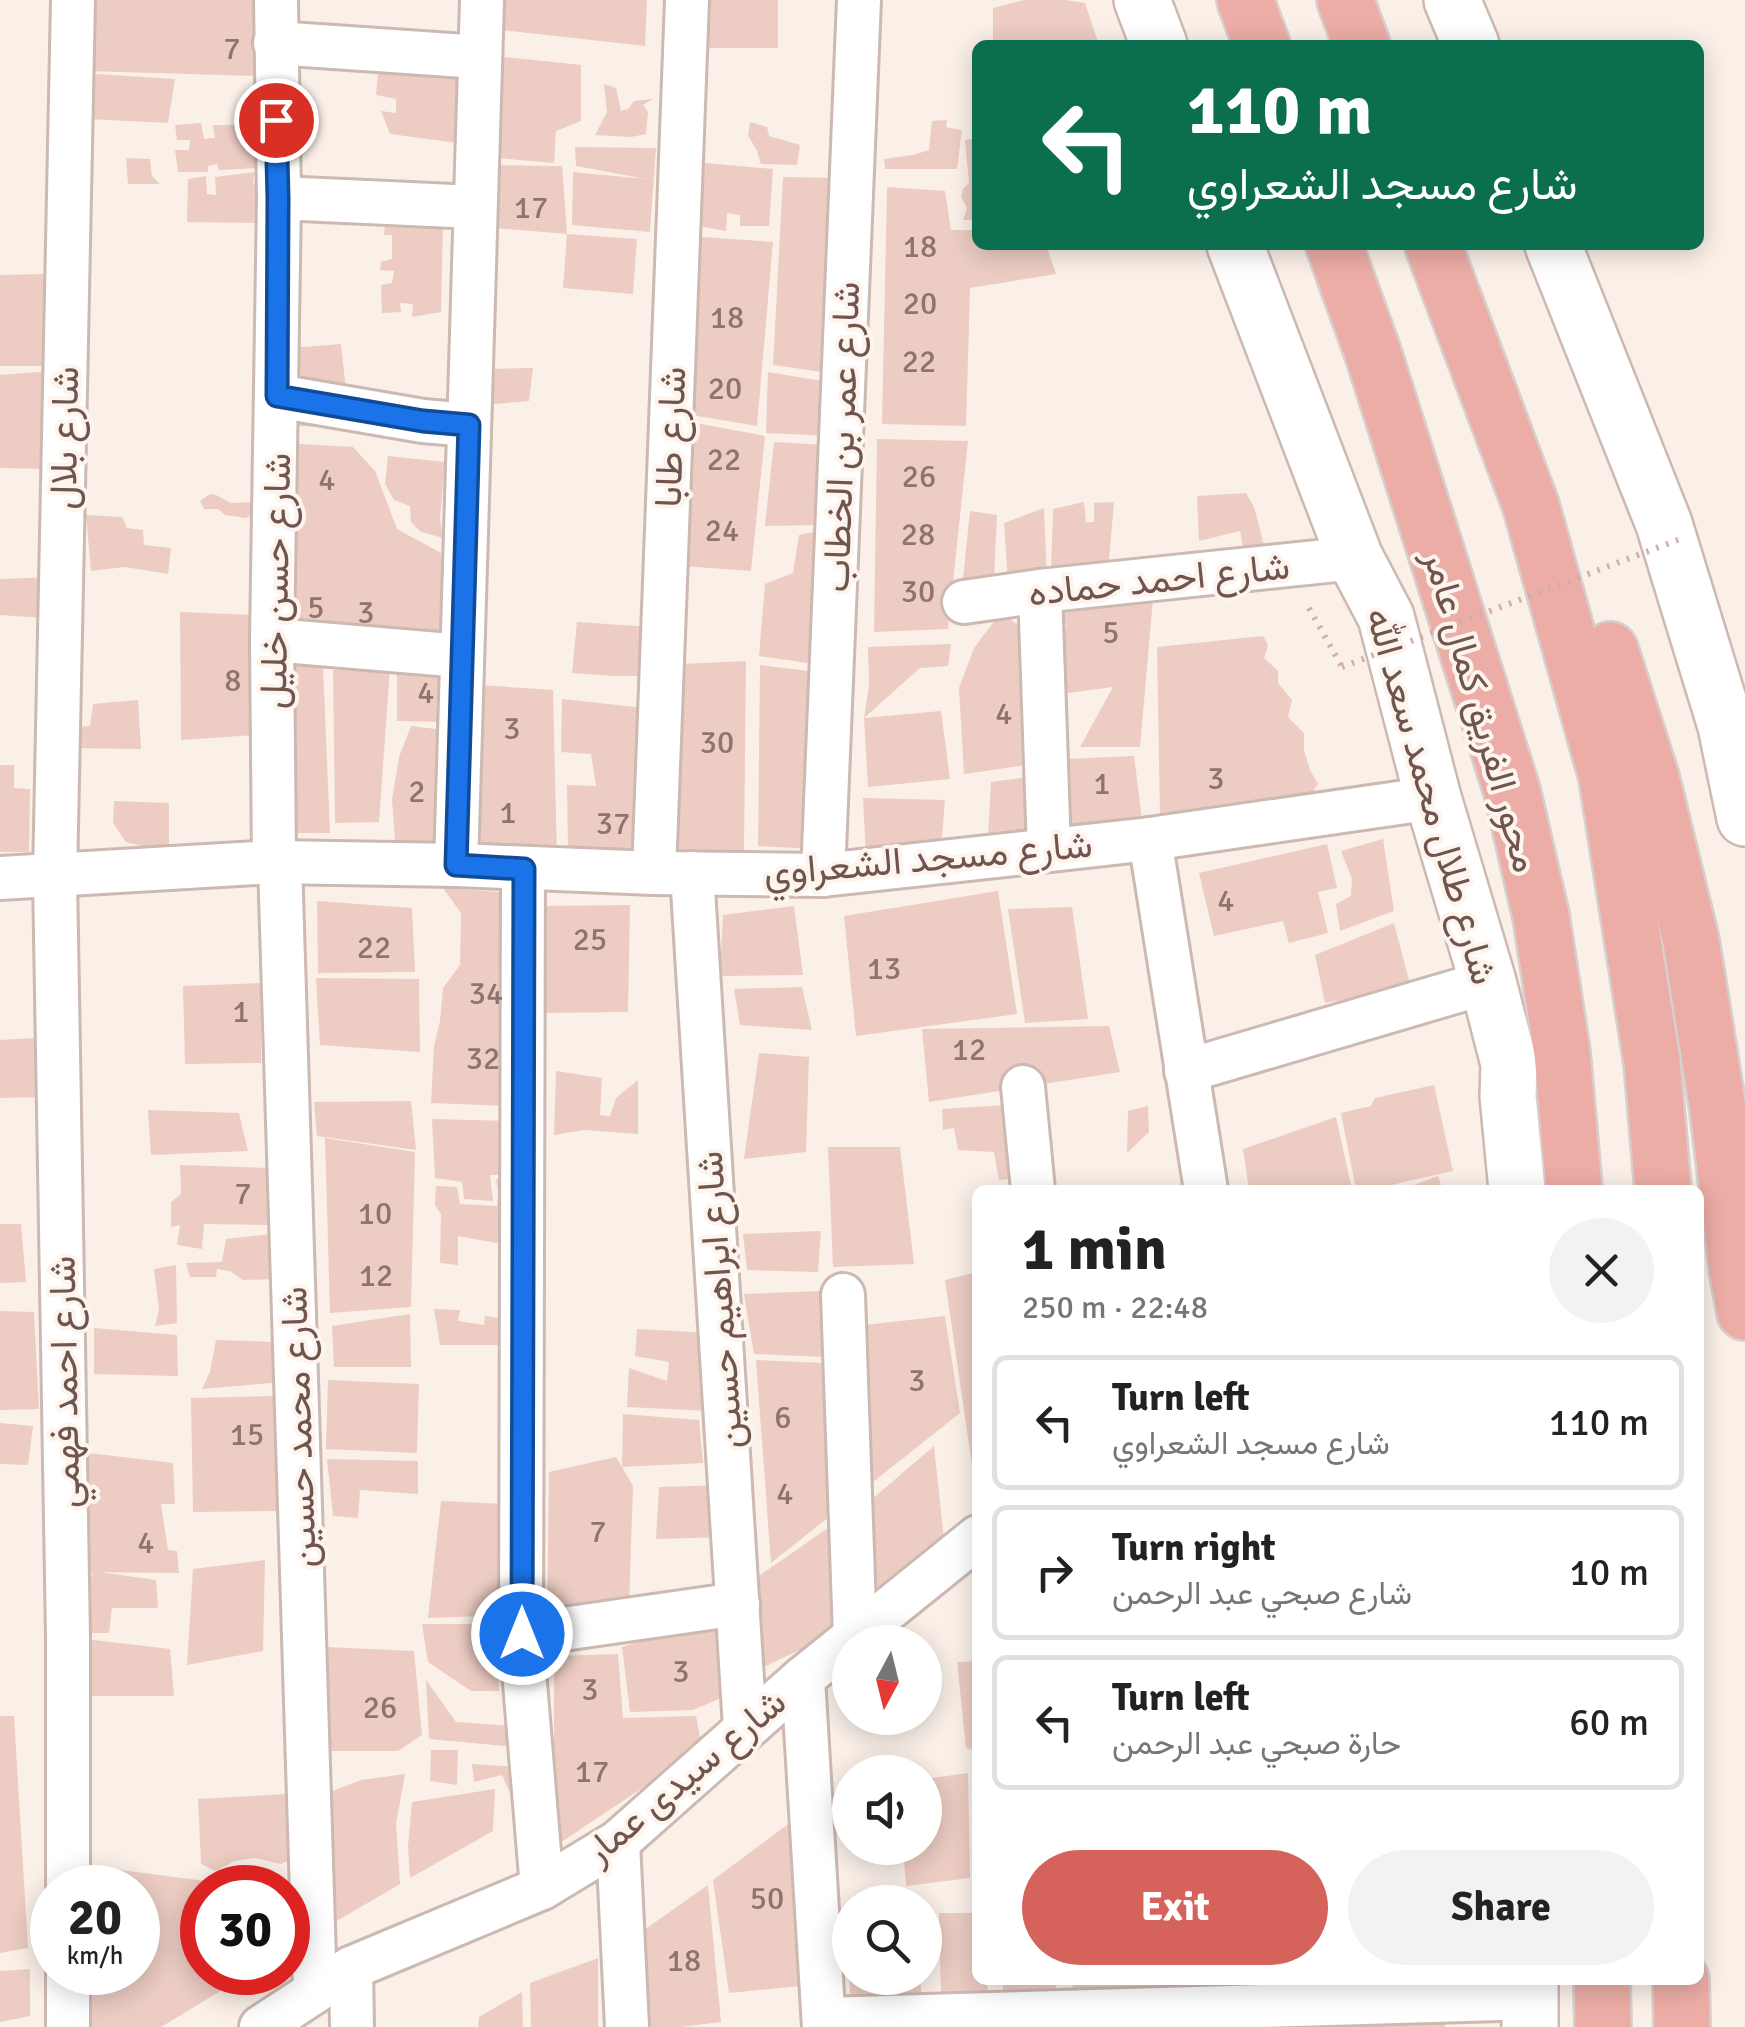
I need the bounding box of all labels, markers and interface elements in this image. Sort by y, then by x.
house number: 7 [223,29,241,68]
text: 110 m [1187,67,1372,153]
pin [234,78,319,163]
icon: left [1022,80,1152,210]
icon: arrive [249,93,304,148]
text: شارع مسجد الشعراوي [1187,157,1578,212]
house number: 17 [514,188,548,227]
house number: 18 [903,227,937,266]
street label: شارع عمر بن الخطاب [813,281,872,593]
house number: 20 [903,284,937,323]
house number: 18 [710,298,744,337]
house number: 22 [902,342,936,381]
street label: شارع بلال [40,366,91,510]
street label: شارع طابا [645,366,698,508]
house number: 20 [708,369,742,408]
house number: 22 [707,440,741,479]
street label: شارع حسن خليل [250,453,303,710]
house number: 26 [902,457,936,496]
house number: 4 [318,460,336,499]
house number: 24 [705,511,739,550]
house number: 28 [901,515,935,554]
street label: شارع احمد حماده [1026,542,1292,619]
street label: محور الفريق كمال عامر [1413,544,1550,878]
house number: 30 [901,572,935,611]
house number: 5 [307,588,325,627]
house number: 3 [357,593,375,632]
street label: شارع طلال محمد سعد الله [1353,602,1508,990]
house number: 5 [1102,613,1120,652]
house number: 8 [224,661,242,700]
house number: 4 [417,673,435,712]
house number: 4 [995,694,1013,733]
house number: 3 [503,709,521,748]
house number: 30 [700,723,734,762]
house number: 3 [1207,759,1225,798]
house number: 1 [1093,764,1111,803]
house number: 2 [408,772,426,811]
house number: 1 [499,793,517,832]
house number: 37 [596,804,630,843]
street label: شارع مسجد الشعراوي [762,821,1095,903]
house number: 4 [1217,881,1235,920]
house number: 25 [573,920,607,959]
house number: 22 [357,928,391,967]
house number: 13 [867,949,901,988]
house number: 34 [469,974,503,1013]
house number: 1 [232,992,250,1031]
house number: 12 [952,1030,986,1069]
house number: 32 [466,1039,500,1078]
street label: شارع ابراهيم حسين [686,1149,755,1450]
house number: 7 [234,1174,252,1213]
house number: 10 [358,1194,392,1233]
text: 1 min [1022,1213,1167,1287]
button: close [1549,1218,1654,1323]
street label: شارع احمد فهمي [39,1255,97,1509]
house number: 12 [359,1256,393,1295]
street label: شارع محمد حسين [270,1286,329,1568]
text: 250 m · 22:48 [1022,1288,1208,1327]
house number: 3 [908,1361,926,1400]
text: Turn left [1112,1374,1250,1421]
icon: left [1027,1395,1082,1450]
house number: 6 [774,1398,792,1437]
text: 110 m [1549,1399,1649,1446]
house number: 15 [230,1415,264,1454]
text: شارع مسجد الشعراوي [1112,1424,1390,1463]
house number: 4 [776,1474,794,1513]
house number: 7 [589,1512,607,1551]
house number: 4 [137,1523,155,1562]
text: Turn right [1112,1524,1276,1571]
icon: right [1027,1545,1082,1600]
text: 10 m [1569,1549,1649,1596]
text: شارع صبحي عبد الرحمن [1112,1574,1412,1613]
position arrow [470,1582,574,1686]
north arrow [832,1625,942,1735]
map controls [832,1625,942,1995]
house number: 3 [672,1652,690,1691]
house number: 3 [581,1670,599,1709]
text: Turn left [1112,1674,1250,1721]
street label: شارع سيدى عمار [574,1679,797,1876]
house number: 26 [363,1688,397,1727]
icon: left [1027,1695,1082,1750]
text: 60 m [1569,1699,1649,1746]
text: حارة صبحي عبد الرحمن [1112,1724,1401,1763]
house number: 17 [575,1752,609,1791]
button: sound [832,1755,942,1865]
button: Exit [1022,1850,1328,1965]
button: Share [1348,1850,1654,1965]
speed limit sign: 30 [180,1865,310,1995]
house number: 50 [750,1879,784,1918]
button: search [832,1885,942,1995]
text: 20 [68,1887,122,1949]
text: km/h [67,1940,123,1971]
house number: 18 [667,1941,701,1980]

